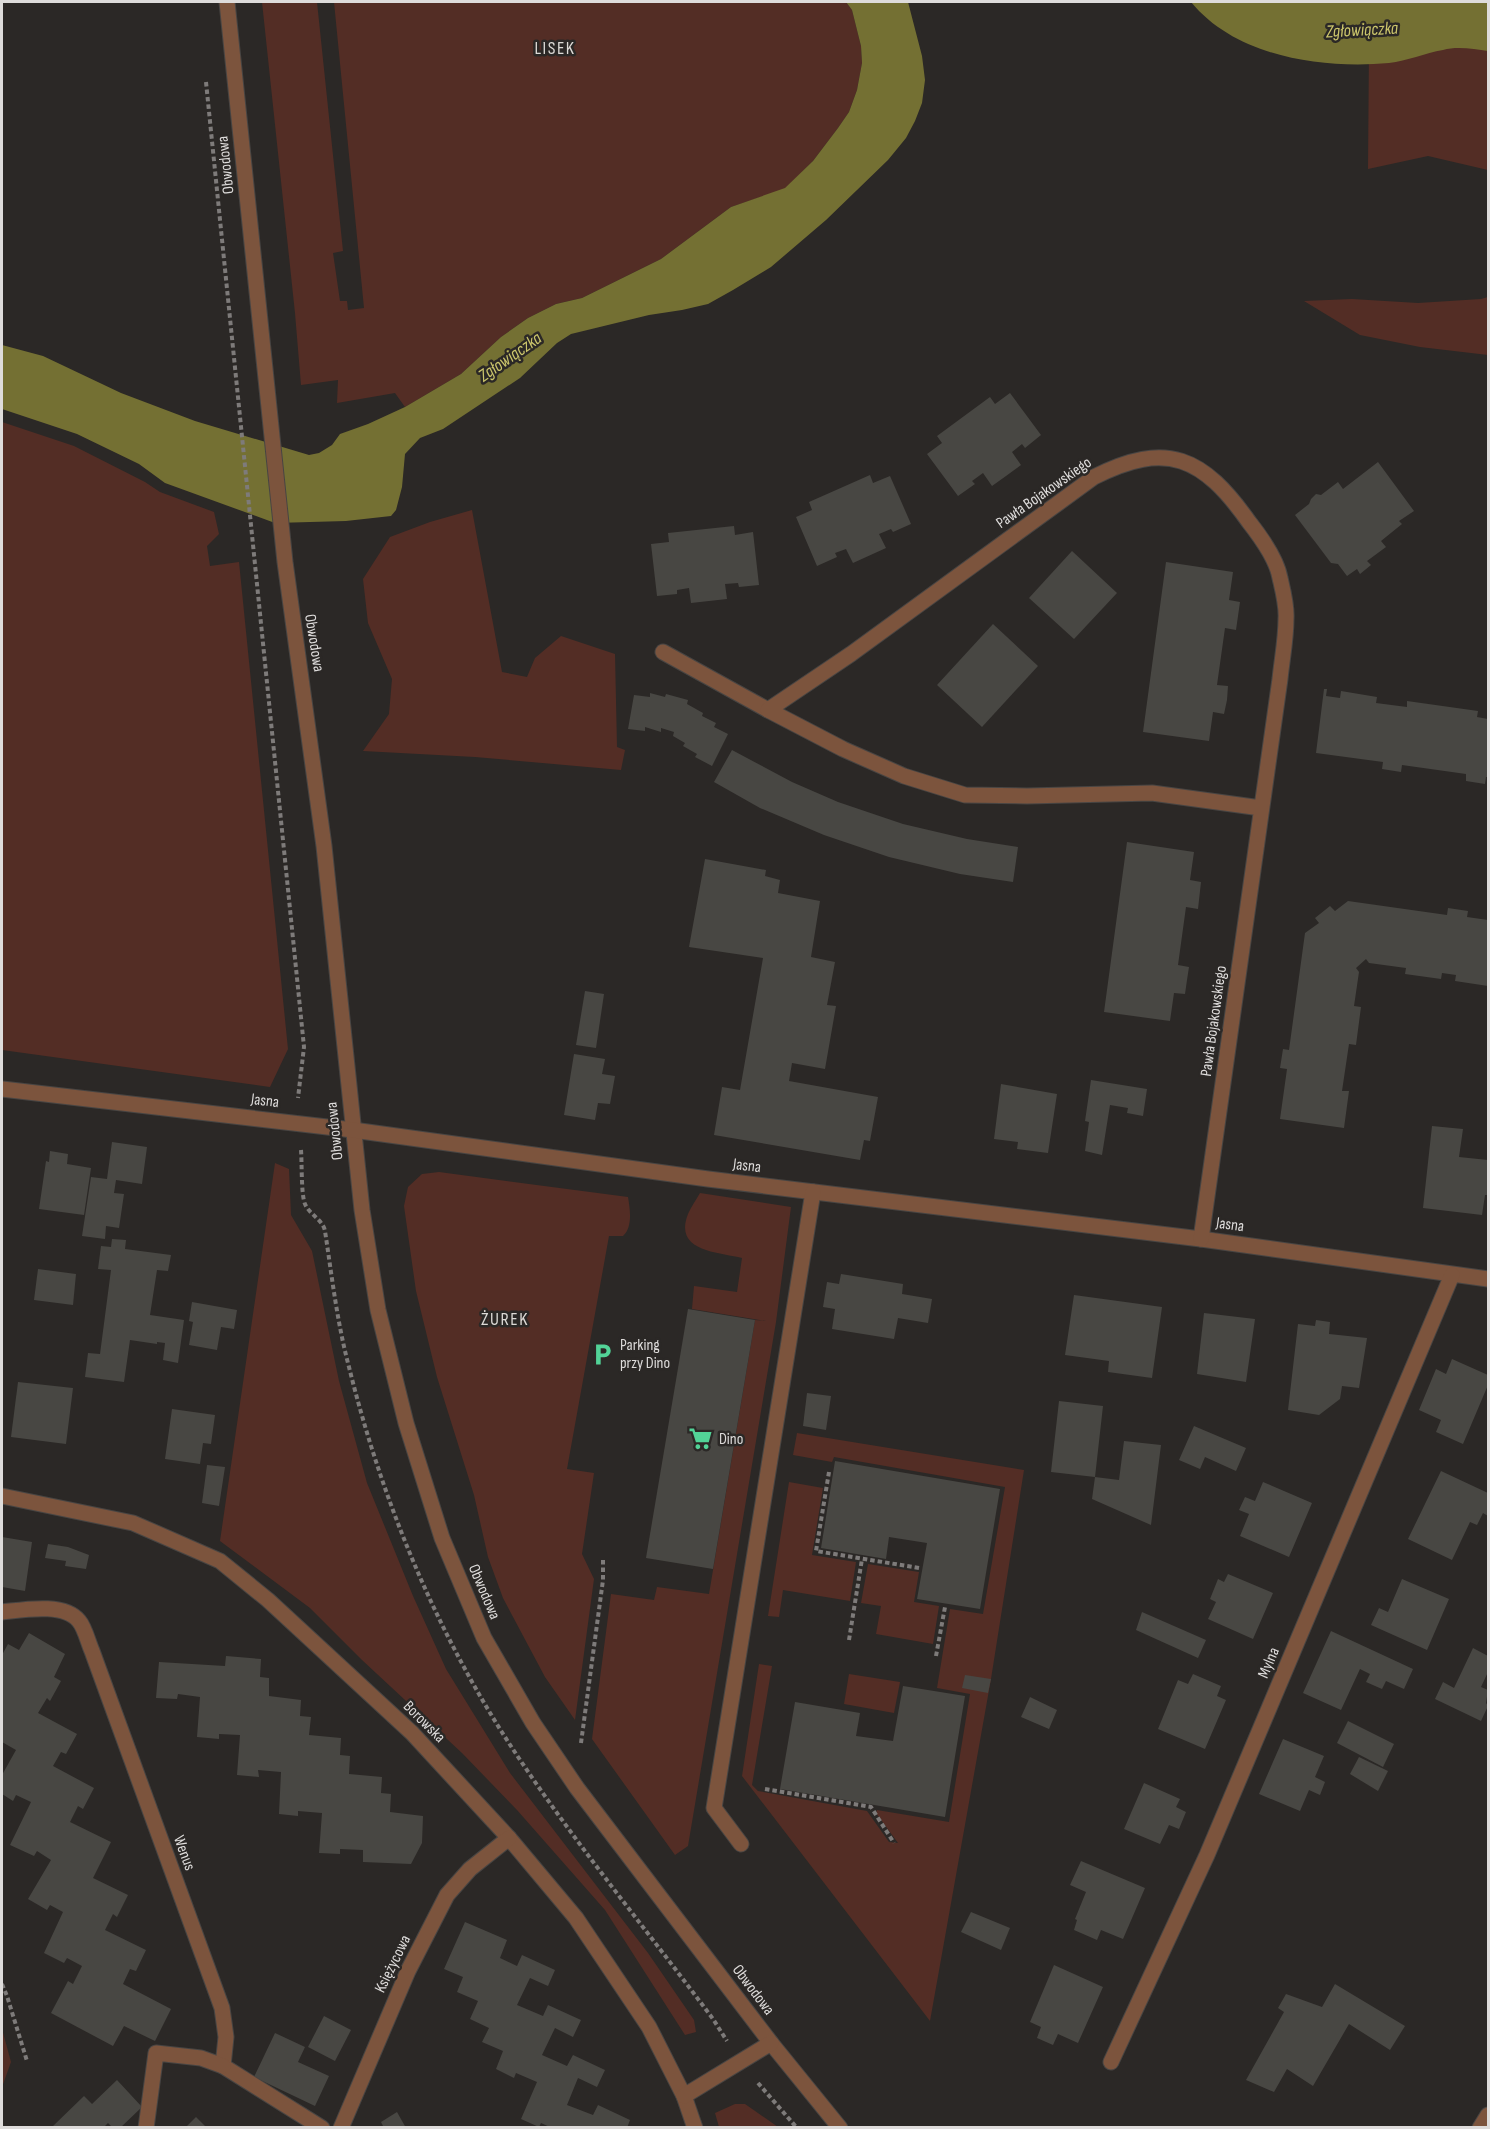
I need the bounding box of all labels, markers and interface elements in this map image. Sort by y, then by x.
water label: Zgłowiączka [1324,18,1399,42]
district label: LISEK [534,38,576,59]
street label: Obwodowa [214,135,238,195]
water label: Zgłowiączka [474,327,546,387]
street label: Pawła Bojakowskiego [993,453,1095,533]
street label: Obwodowa [300,613,328,673]
street label: Pawła Bojakowskiego [1197,964,1231,1078]
street label: Jasna [249,1090,280,1112]
street label: Obwodowa [323,1101,347,1161]
street label: Jasna [731,1155,762,1177]
street label: Jasna [1214,1213,1245,1236]
district label: ŻUREK [481,1309,529,1330]
place label: Parking przy Dino [620,1336,670,1373]
parking icon: Parking przy Dino [589,1341,615,1367]
supermarket icon: Dino [688,1426,714,1452]
place label: Dino [719,1430,743,1449]
street label: Obwodowa [464,1561,504,1623]
street label: Mylna [1254,1645,1284,1681]
street label: Borowska [399,1697,449,1747]
street label: Wenus [169,1833,199,1873]
street label: Księżycowa [371,1932,415,1996]
street label: Obwodowa [728,1961,778,2019]

